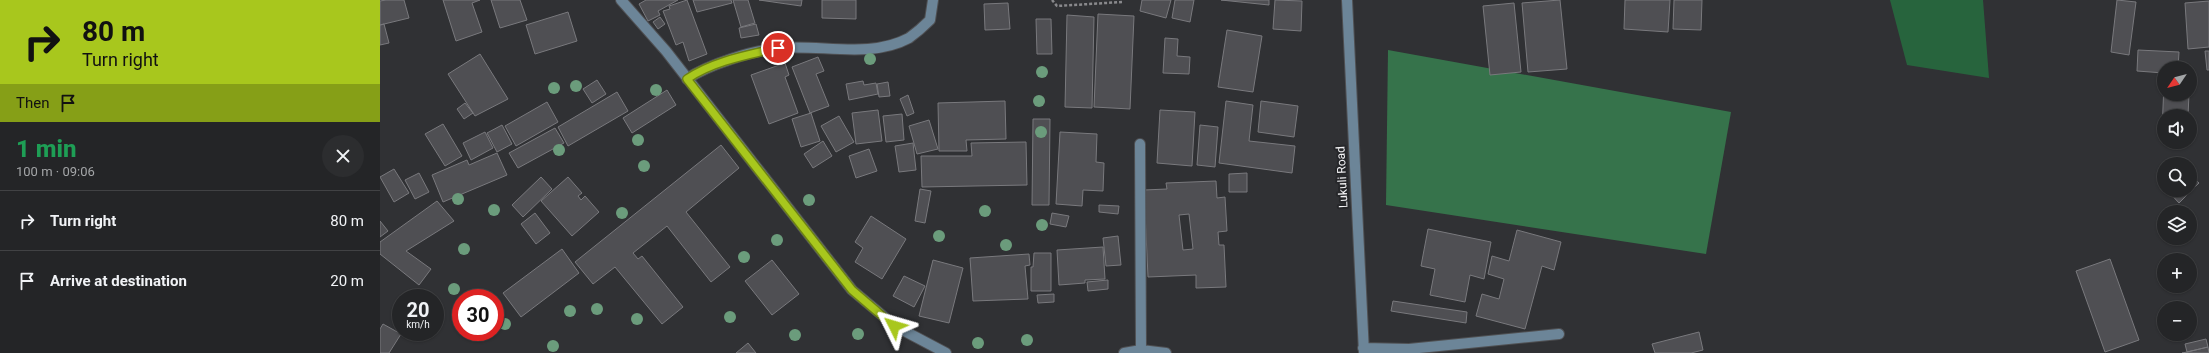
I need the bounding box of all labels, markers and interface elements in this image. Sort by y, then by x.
text: 80 m [82,15,145,48]
icon: right [16,16,68,68]
pin [761,31,795,65]
icon: arrive [767,37,789,59]
text: Turn right [82,49,159,70]
north arrow [2157,61,2197,101]
map controls [2157,61,2197,341]
icon: arrive [57,92,79,114]
text: Then [16,94,49,112]
button: sound [2157,109,2197,149]
text: 1 min [16,135,77,163]
button: close [322,135,364,177]
street label: Lukuli Road [1333,146,1351,208]
button: search [2157,157,2197,197]
text: 100 m · 09:06 [16,164,95,179]
button: layers [2157,205,2197,245]
icon: right [16,210,38,232]
text: Turn right [50,212,116,230]
text: 80 m [330,212,364,230]
button: + [2157,253,2197,293]
icon: arrive [16,270,38,292]
text: Arrive at destination [50,272,187,290]
text: 20 m [330,272,364,290]
speed limit sign: 30 [452,289,504,341]
text: 20 [407,298,429,322]
button: − [2157,301,2197,341]
position arrow [873,305,915,347]
text: km/h [406,319,430,330]

